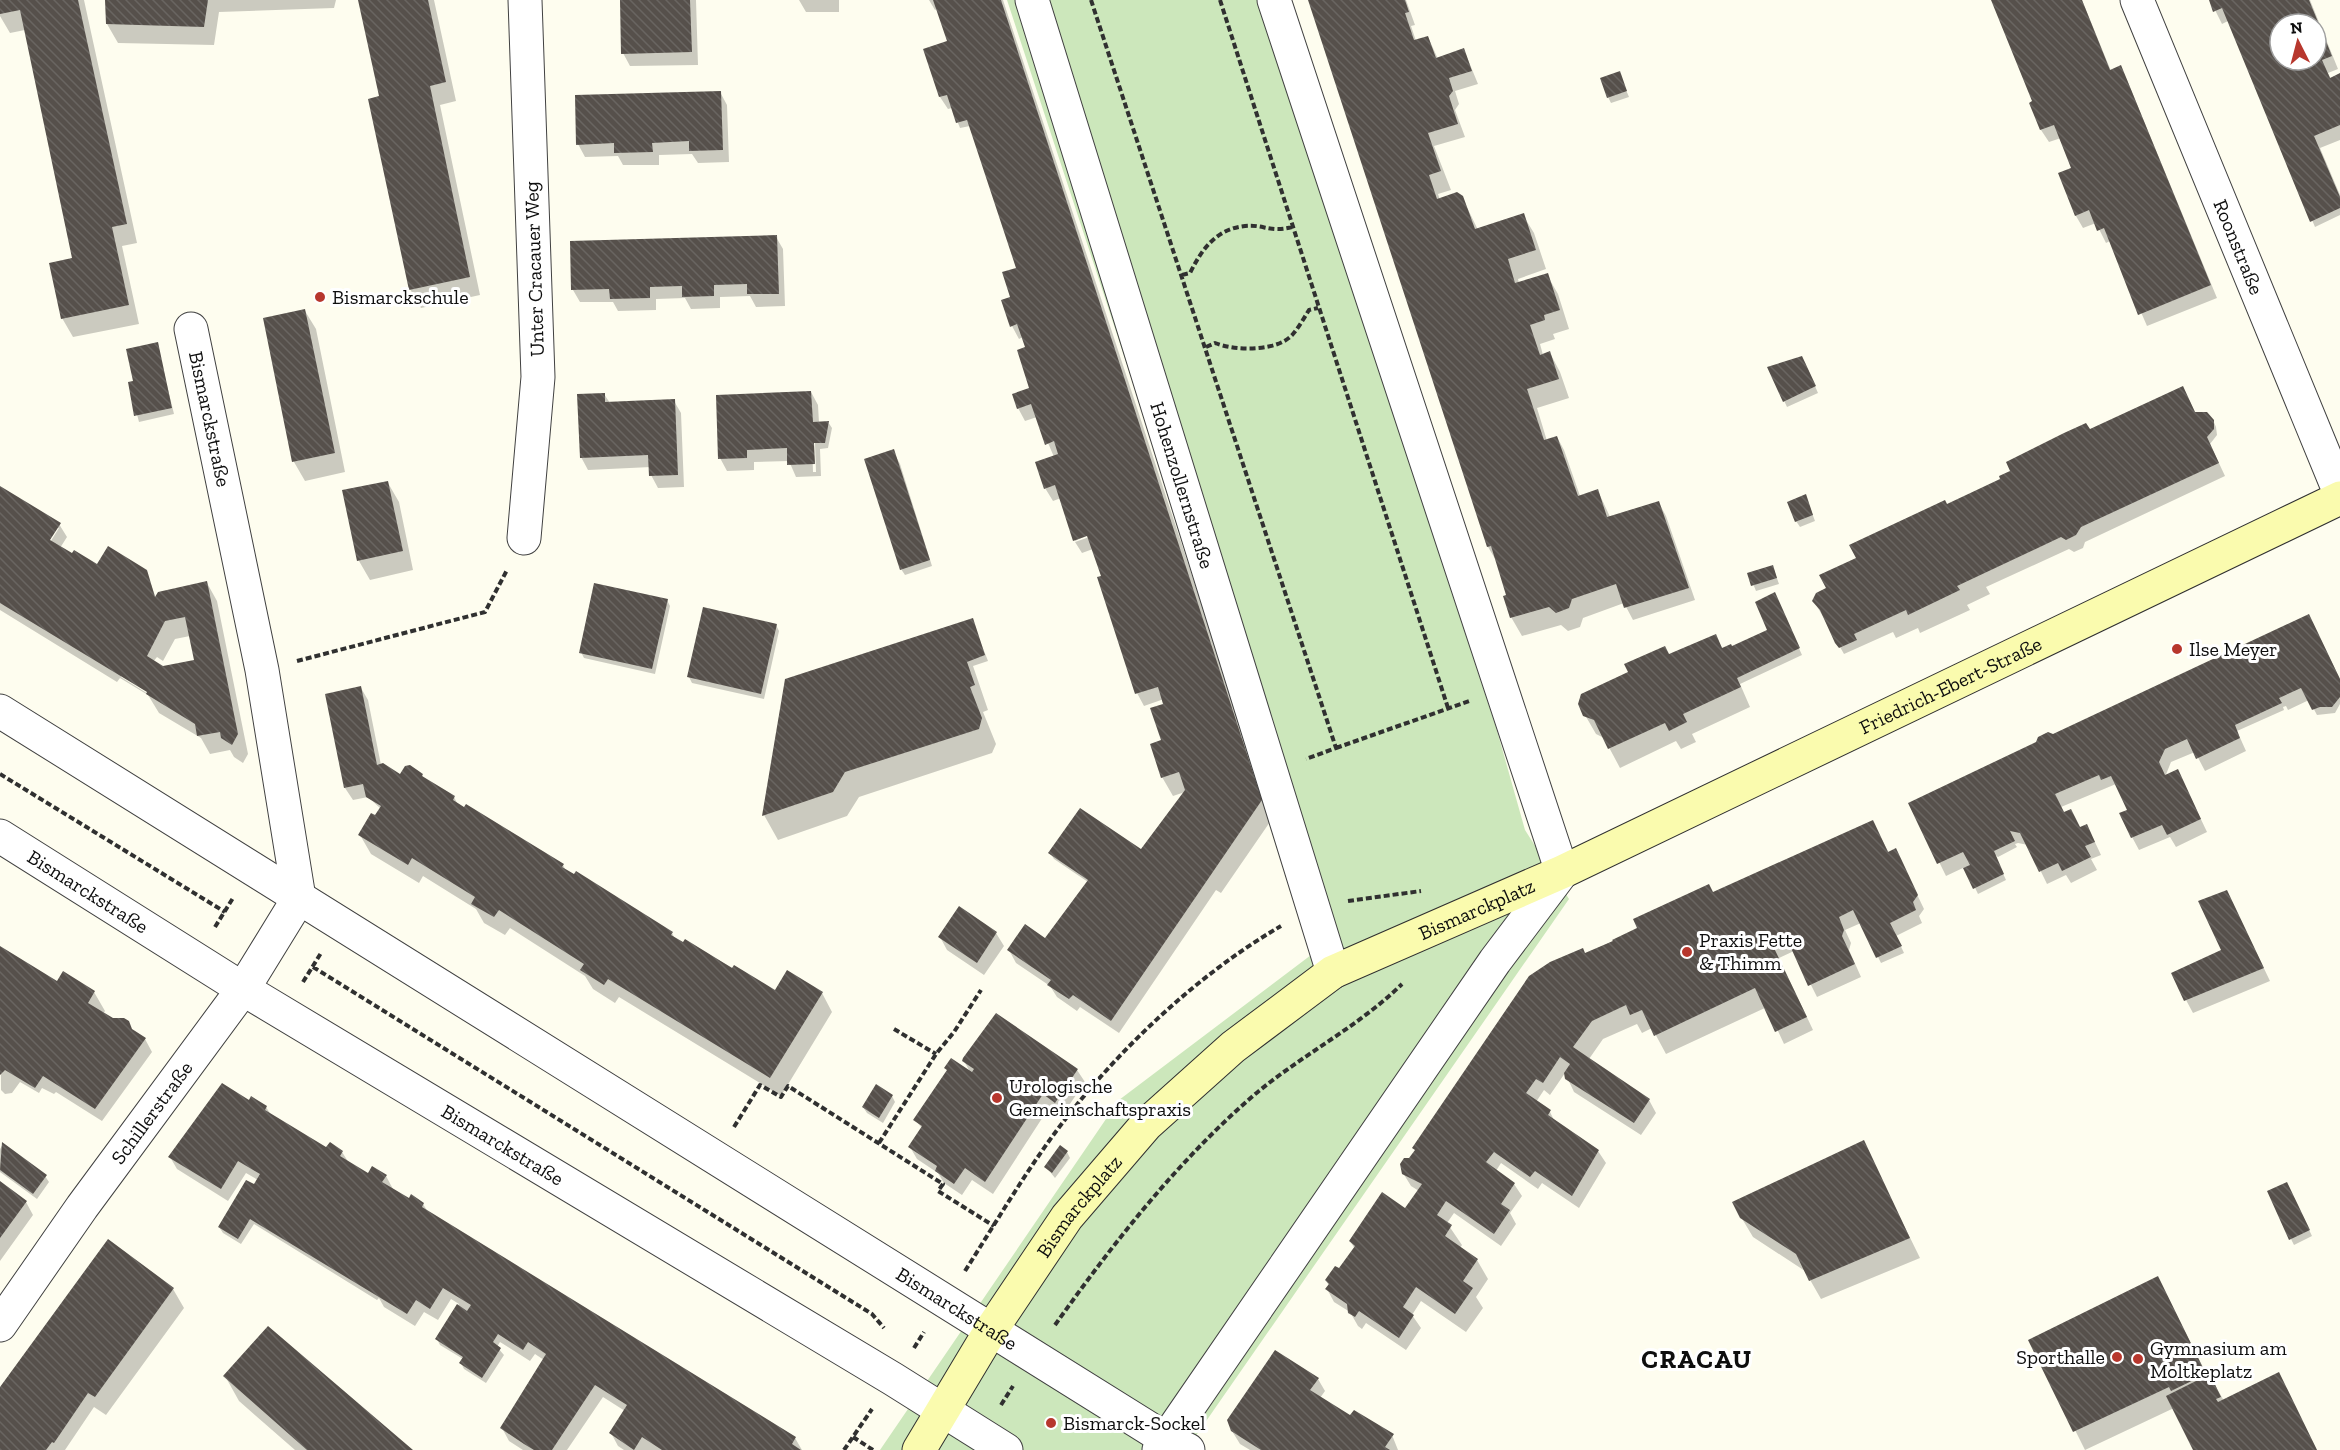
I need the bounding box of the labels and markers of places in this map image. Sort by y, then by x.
place label: Bismarckschule [332,285,469,309]
marker: Bismarckschule [313,290,327,304]
place label: Ilse Meyer [2189,637,2277,661]
marker: Ilse Meyer [2170,642,2184,656]
place label: Praxis Fette & Thimm [1699,928,1802,975]
marker: Praxis Fette & Thimm [1680,945,1694,959]
place label: Urologische Gemeinschaftspraxis [1009,1074,1191,1121]
marker: Urologische Gemeinschaftspraxis [990,1091,1004,1105]
place label: Gymnasium am Moltkeplatz [2150,1336,2287,1383]
place label: Sporthalle [2016,1345,2105,1369]
marker: Sporthalle [2110,1350,2124,1364]
marker: Gymnasium am Moltkeplatz [2131,1352,2145,1366]
place label: Bismarck-Sockel [1063,1411,1206,1435]
marker: Bismarck-Sockel [1044,1416,1058,1430]

